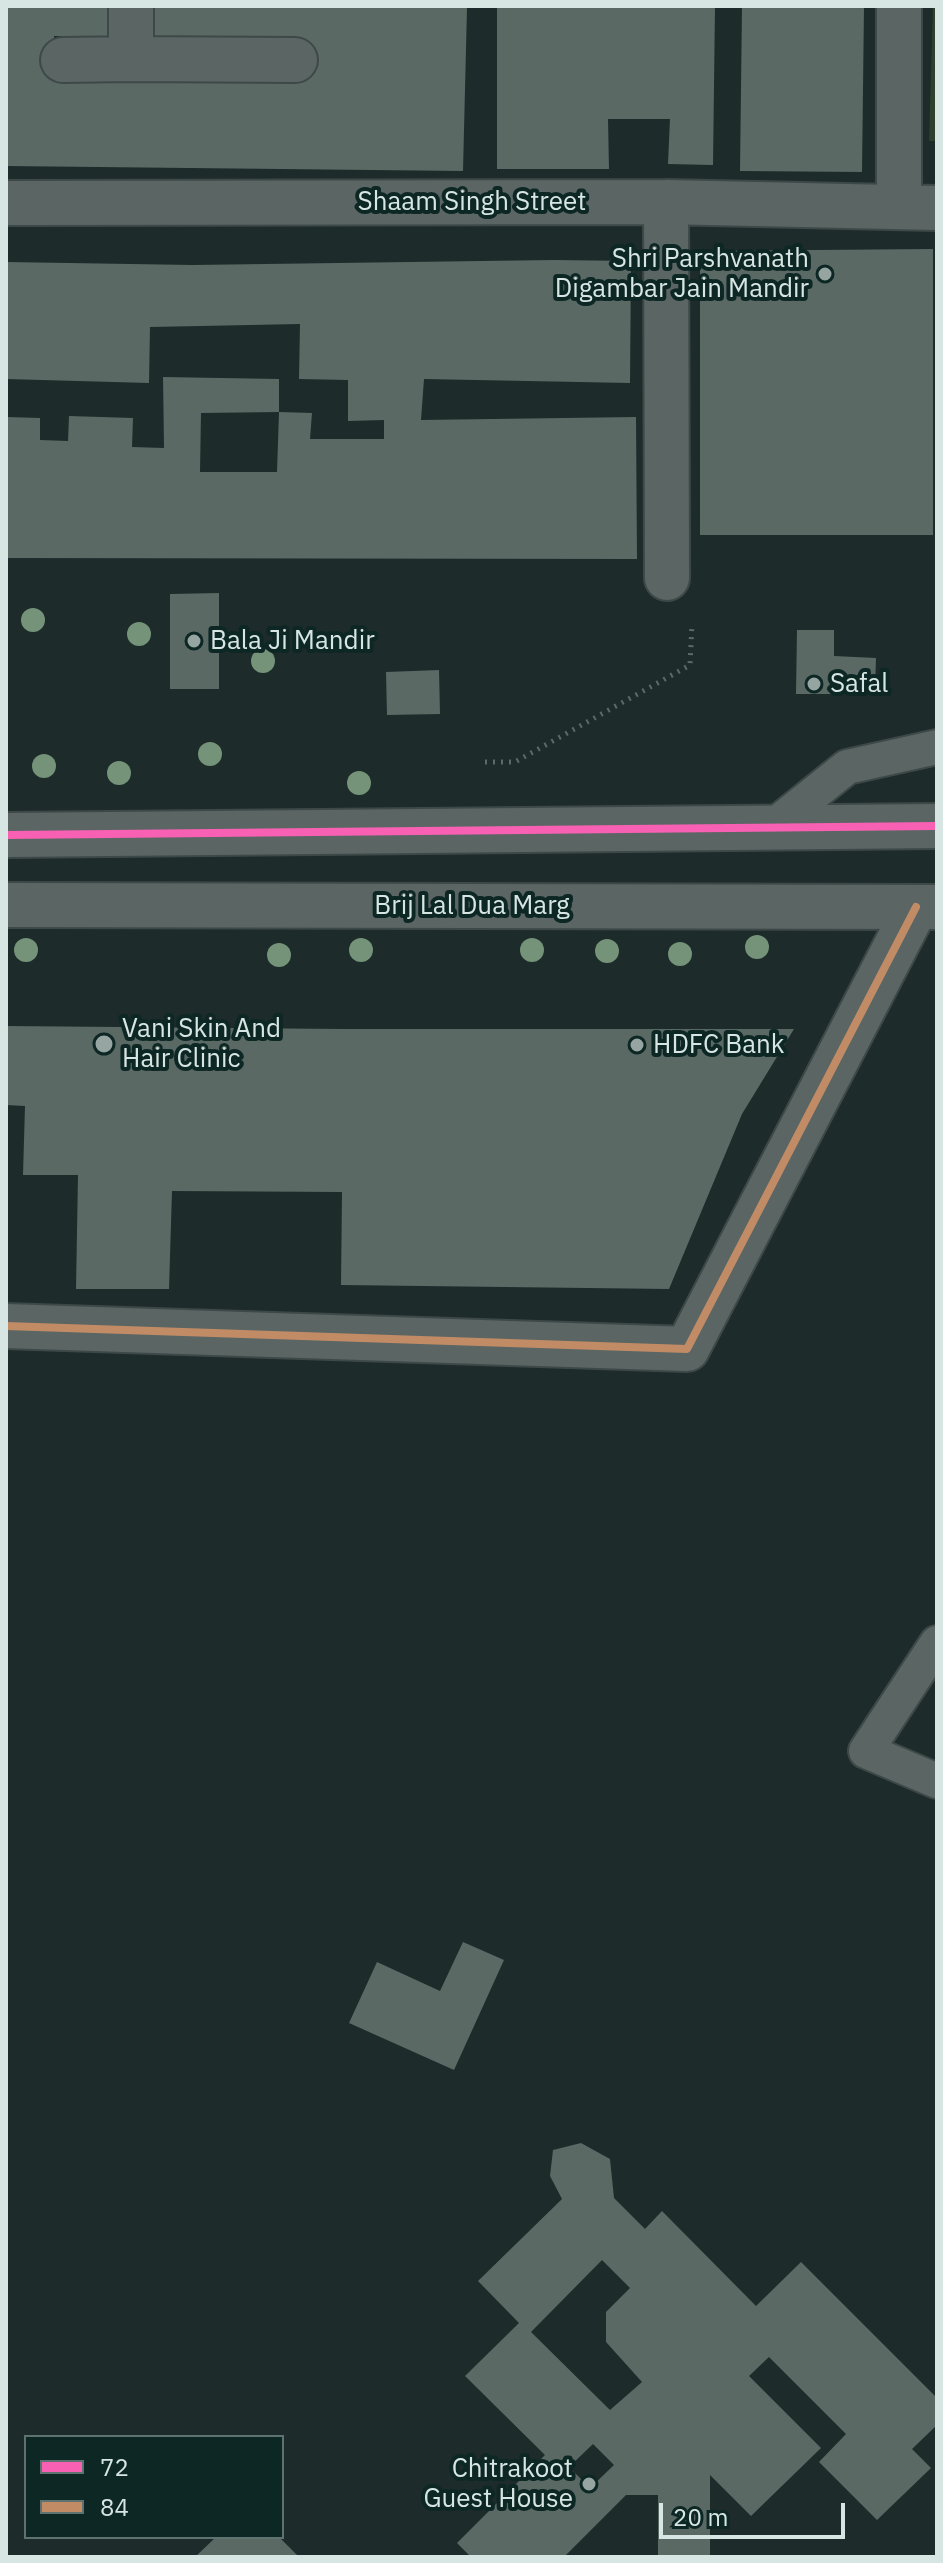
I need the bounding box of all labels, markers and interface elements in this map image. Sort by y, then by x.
street label: Shaam Singh Street [358,186,586,218]
place label: Shri Parshvanath Digambar Jain Mandir [555,243,809,304]
marker: Shri Parshvanath Digambar Jain Mandir [816,265,834,283]
place label: Bala Ji Mandir [210,625,375,657]
marker: Bala Ji Mandir [185,632,203,650]
place label: Safal [830,668,888,700]
marker: Safal [805,675,823,693]
street label: Brij Lal Dua Marg [374,890,570,922]
place label: Vani Skin And Hair Clinic [122,1013,281,1074]
place label: HDFC Bank [653,1029,785,1061]
marker: Vani Skin And Hair Clinic [93,1033,115,1055]
marker: HDFC Bank [628,1036,646,1054]
legend [24,2435,284,2539]
text: 72 [100,2451,129,2483]
place label: Chitrakoot Guest House [424,2453,573,2514]
marker: Chitrakoot Guest House [580,2475,598,2493]
scale bar [663,2487,849,2537]
text: 84 [100,2491,129,2523]
text: 20 m [673,2501,728,2533]

